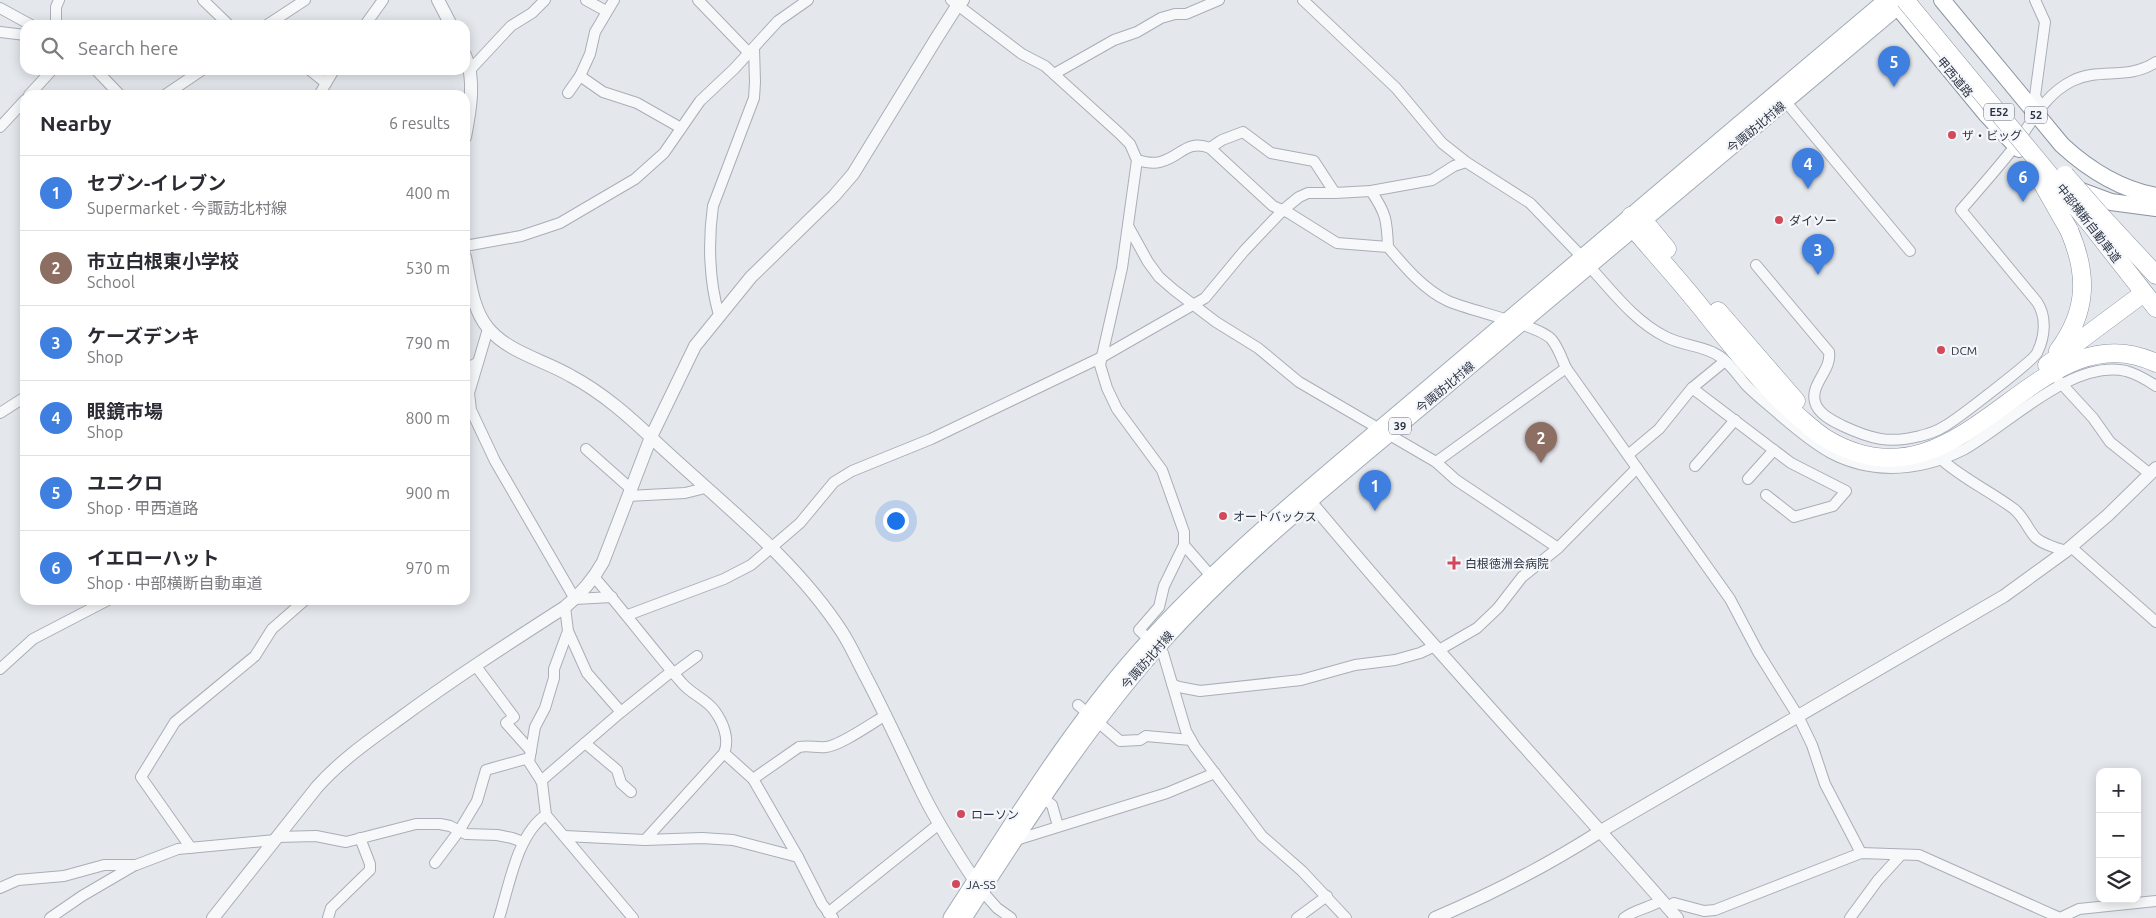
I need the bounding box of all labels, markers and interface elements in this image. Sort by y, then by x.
search box [20,20,470,75]
icon: search [38,34,66,62]
text: Search here [78,37,178,59]
pin: 5 [1878,46,1910,87]
street label: 甲西道路 [1935,54,1975,100]
street label: 今諏訪北村線 [1724,99,1788,155]
road number: E52 [1984,104,2014,120]
road number: 52 [2025,106,2047,124]
text: Nearby [40,111,111,135]
text: 6 results [389,114,450,132]
marker: ザ・ビッグ [1946,129,1958,141]
place label: ザ・ビッグ [1962,129,2022,142]
pin: 4 [1792,148,1824,189]
pin: 6 [2007,161,2039,202]
text: セブン-イレブン [87,172,226,194]
street label: 中部横断自動車道 [2054,181,2124,265]
text: 1 [51,184,61,202]
text: 400 m [405,184,450,202]
text: Supermarket · 今諏訪北村線 [87,199,287,217]
marker: ダイソー [1773,214,1785,226]
place label: ダイソー [1789,214,1837,227]
pin: 3 [1802,234,1834,275]
text: 市立白根東小学校 [87,250,239,272]
text: 2 [51,259,61,277]
text: 530 m [405,259,450,277]
text: School [87,273,135,291]
text: ケーズデンキ [87,325,200,347]
text: 3 [51,334,61,352]
text: 790 m [405,334,450,352]
marker: DCM [1935,344,1947,356]
place label: DCM [1951,344,1977,357]
text: Shop [87,348,123,366]
street label: 今諏訪北村線 [1413,359,1477,415]
text: 眼鏡市場 [87,400,163,422]
text: 4 [51,409,61,427]
text: 800 m [405,409,450,427]
road number: 39 [1389,418,1411,434]
pin: 2 [1525,422,1557,463]
text: Shop [87,423,123,441]
pin: 1 [1359,470,1391,511]
text: ユニクロ [87,472,163,494]
text: 5 [51,484,61,502]
text: 900 m [405,484,450,502]
text: Shop · 甲西道路 [87,499,199,517]
your location [883,508,909,534]
marker: オートバックス [1217,510,1229,522]
place label: オートバックス [1233,510,1317,523]
text: イエローハット [87,547,219,569]
marker: 白根徳洲会病院 [1447,556,1461,570]
place label: 白根徳洲会病院 [1465,557,1549,570]
text: 6 [51,559,61,577]
text: 970 m [405,559,450,577]
text: Shop · 中部横断自動車道 [87,574,263,592]
street label: 今諏訪北村線 [1118,629,1176,691]
map controls [2096,768,2141,903]
button: + [2096,768,2141,813]
marker: ローソン [955,808,967,820]
place label: ローソン [971,808,1019,821]
button: − [2096,813,2141,858]
button: layers [2096,858,2141,903]
marker: JA-SS [950,878,962,890]
place label: JA-SS [966,878,996,891]

